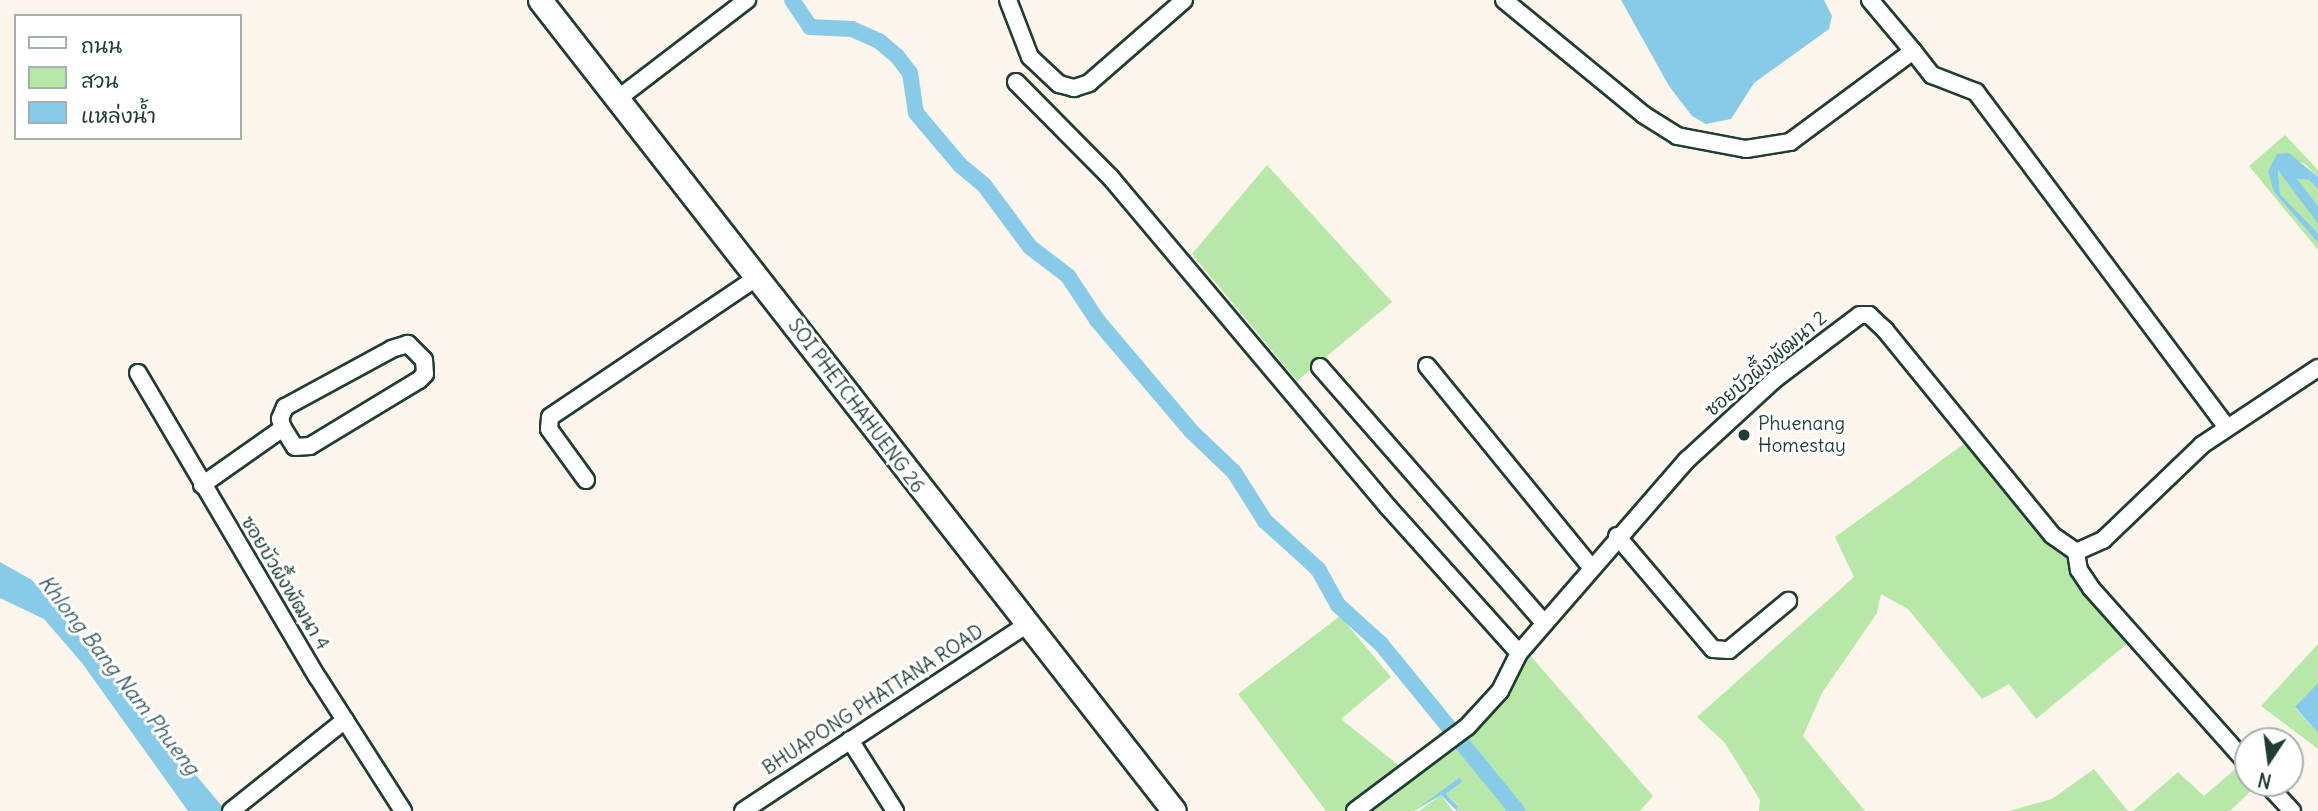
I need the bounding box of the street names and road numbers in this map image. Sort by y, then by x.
street label: ซอยบัวผึ้งพัฒนา 2 [1701,307,1831,421]
street label: SOI PHETCHAHUENG 26 [783,314,929,498]
street label: ซอยบัวผึ้งพัฒนา 4 [236,512,334,654]
street label: BHUAPONG PHATTANA ROAD [758,620,988,780]

